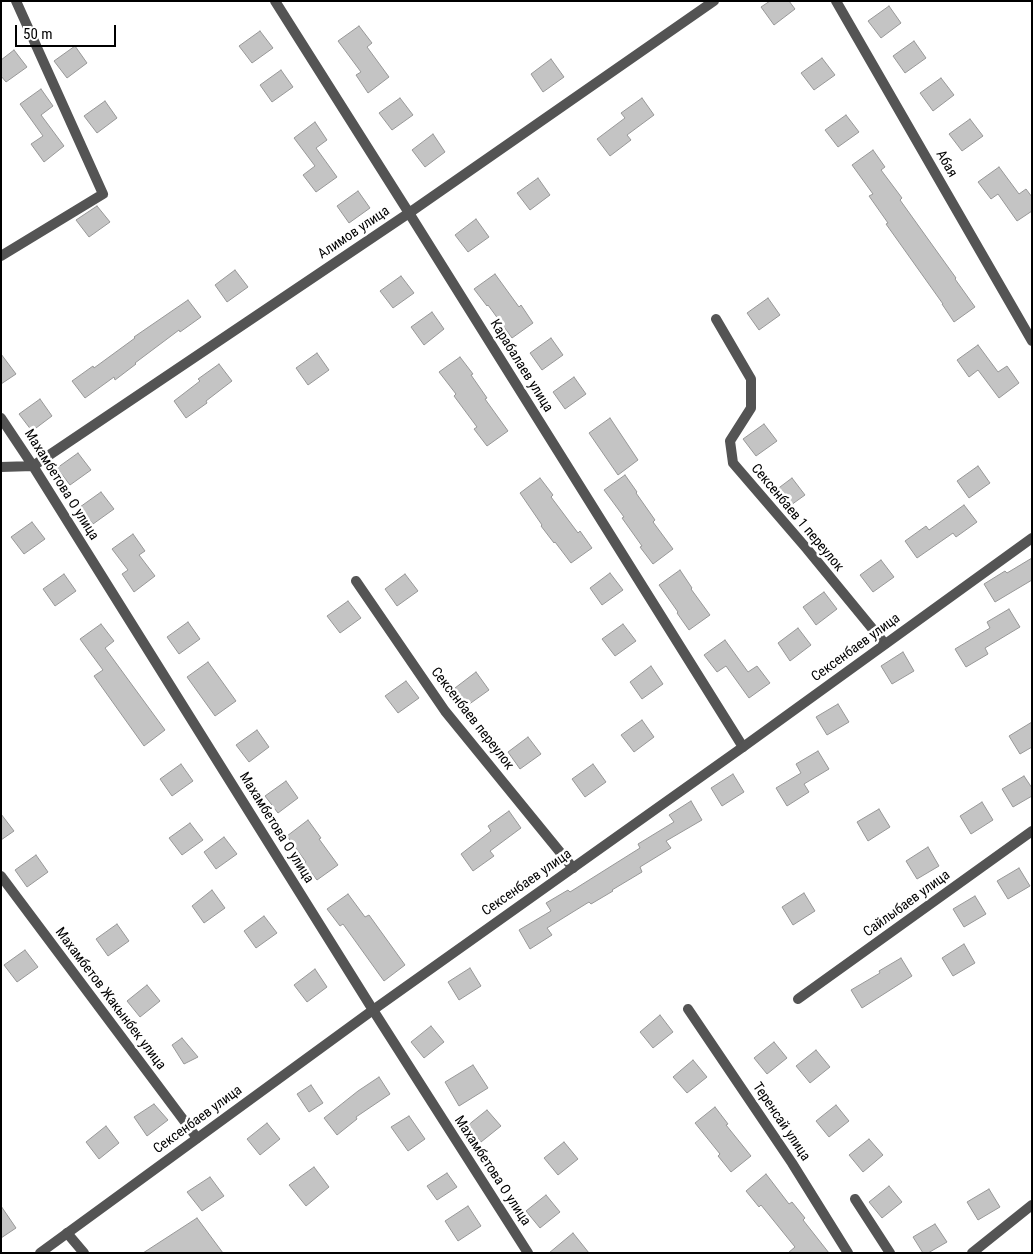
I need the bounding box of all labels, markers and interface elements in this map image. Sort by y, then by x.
scale bar [18,15,119,47]
text: 50 m [23,25,53,43]
street label: Абая [932,148,960,180]
street label: Алимов улица [315,203,393,263]
street label: Карабалаев улица [486,317,556,415]
street label: Махамбетова О улица [20,426,102,544]
street label: Сексенбаев 1 переулок [747,461,847,575]
street label: Сексенбаев улица [808,610,904,686]
street label: Сексенбаев переулок [427,665,517,773]
street label: Махамбетова О улица [235,769,317,887]
street label: Сексенбаев улица [479,846,575,920]
street label: Сайлыбаев улица [861,867,953,941]
street label: Махамбетов Жакынбек улица [51,925,169,1073]
street label: Теренсай улица [749,1080,813,1164]
street label: Сексенбаев улица [150,1082,246,1158]
street label: Махамбетова О улица [450,1113,534,1229]

